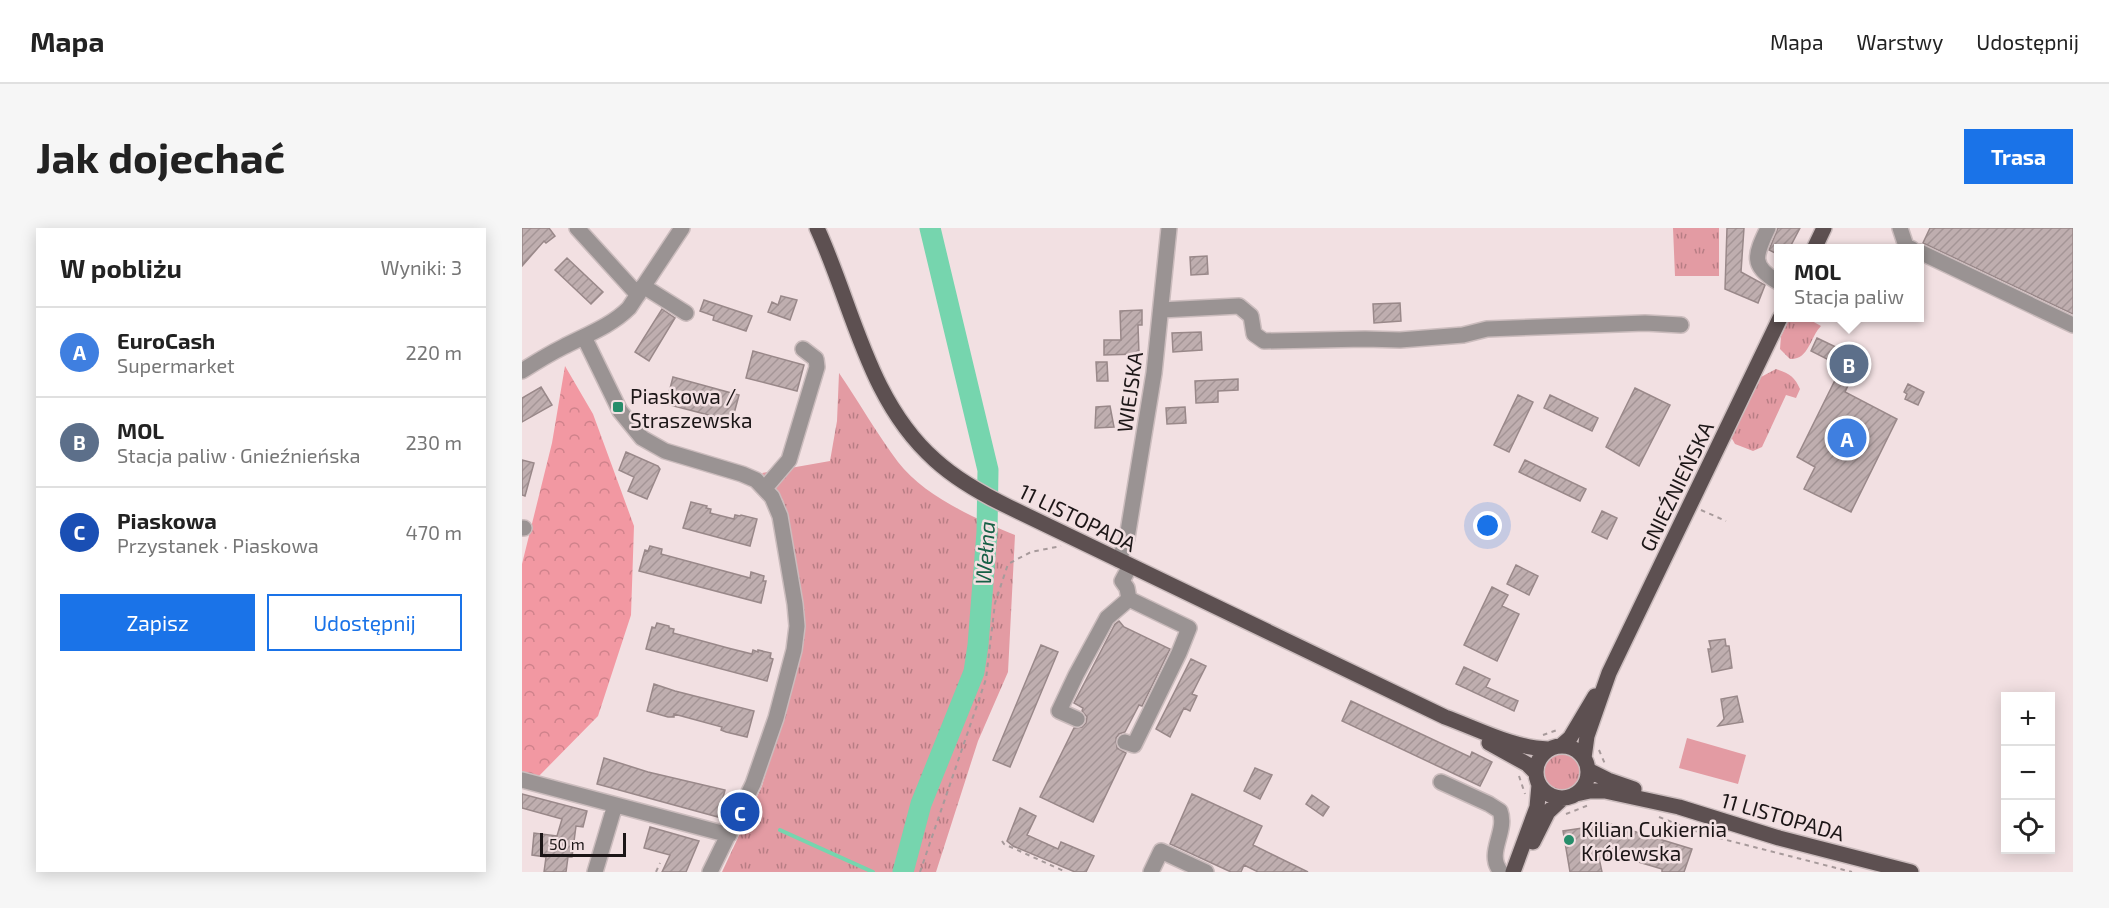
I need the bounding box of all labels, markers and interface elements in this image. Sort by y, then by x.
text: Mapa [30,24,104,58]
text: Mapa [1770,29,1824,54]
text: Warstwy [1857,29,1943,54]
text: Udostępnij [1976,29,2079,54]
button: Trasa [1964,129,2073,184]
text: Jak dojechać [36,131,285,181]
popup [1774,244,1924,322]
text: W pobliżu [60,252,182,283]
text: Wyniki: 3 [380,255,462,279]
text: MOL [1794,258,1841,284]
text: Stacja paliw [1794,284,1904,308]
text: EuroCash [117,327,215,353]
text: A [73,340,86,364]
text: 220 m [405,340,462,364]
pin: B [1830,342,1868,386]
street label: WIEJSKA [1111,350,1147,434]
text: Supermarket [117,353,235,377]
place label: Piaskowa / Straszewska [630,383,752,432]
marker: Piaskowa / Straszewska [611,400,625,414]
pin: A [1828,416,1866,460]
text: MOL [117,417,164,443]
street label: GNIEŹNIEŃSKA [1634,417,1718,555]
text: B [73,430,86,454]
text: 230 m [406,430,462,454]
text: Stacja paliw · Gnieźnieńska [117,443,360,467]
street label: 11 LISTOPADA [1015,478,1141,556]
text: Piaskowa [117,507,217,533]
your location [1473,511,1502,540]
text: C [74,520,85,544]
text: 470 m [405,520,462,544]
water label: Wełna [969,520,999,586]
text: Przystanek · Piaskowa [117,533,319,557]
button: Zapisz [60,594,255,651]
button: Udostępnij [267,594,462,651]
map controls [2001,692,2055,854]
button: + [2001,692,2055,746]
button: − [2001,746,2055,800]
street label: 11 LISTOPADA [1718,786,1848,846]
pin: C [720,790,760,834]
button: locate [2001,800,2055,854]
place label: Kilian Cukiernia Królewska [1581,816,1727,865]
scale bar [540,830,626,858]
marker: Kilian Cukiernia Królewska [1562,833,1576,847]
text: 50 m [549,834,585,853]

